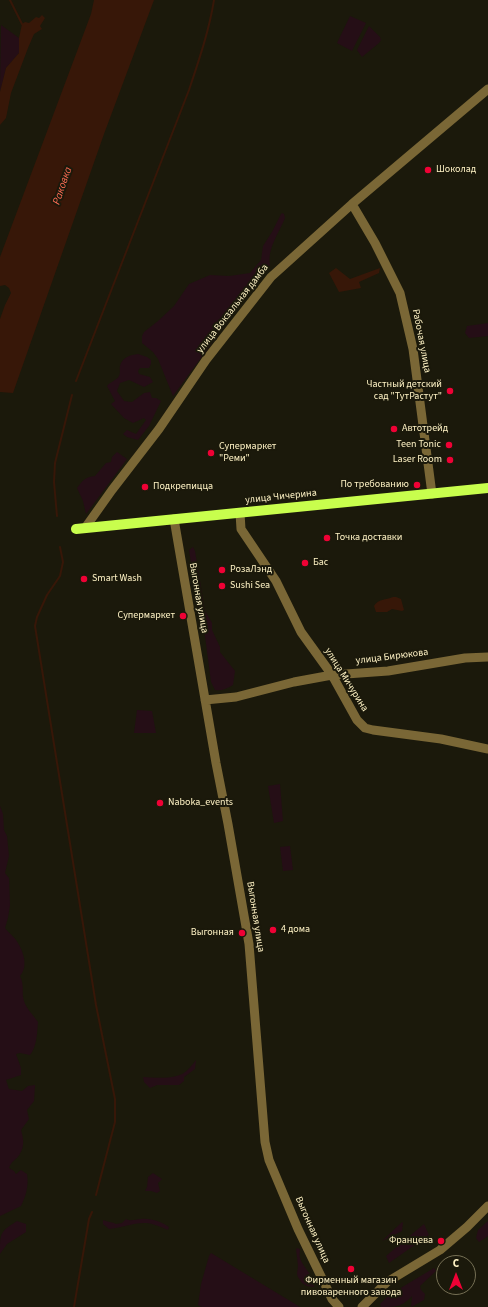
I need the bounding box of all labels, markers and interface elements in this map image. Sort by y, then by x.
place label: Шоколад [436,164,476,176]
water label: Раковка [50,165,76,207]
marker: Шоколад [423,165,433,175]
street label: улица Вокзальная дамба [195,262,271,356]
street label: Рабочая улица [409,308,433,374]
place label: Частный детский сад "ТутРастут" [366,379,442,402]
marker: Частный детский сад "ТутРастут" [445,386,455,396]
place label: Автотрейд [402,423,448,435]
marker: Автотрейд [389,424,399,434]
place label: Teen Tonic [396,439,441,451]
marker: Teen Tonic [444,440,454,450]
place label: Супермаркет "Реми" [219,441,276,464]
marker: Супермаркет "Реми" [206,448,216,458]
place label: Laser Room [393,454,442,466]
marker: Laser Room [445,455,455,465]
place label: По требованию [340,479,409,491]
marker: По требованию [412,480,422,490]
place label: Подкрепицца [153,481,213,493]
marker: Подкрепицца [140,482,150,492]
street label: улица Чичерина [245,487,317,507]
place label: Точка доставки [335,532,402,544]
marker: Точка доставки [322,533,332,543]
place label: Бас [313,557,328,569]
marker: Бас [300,558,310,568]
street label: Выгонная улица [186,562,210,634]
place label: РозаЛэнд [230,564,272,576]
marker: РозаЛэнд [217,565,227,575]
place label: Smart Wash [92,573,142,585]
marker: Smart Wash [79,574,89,584]
place label: Sushi Sea [230,580,270,592]
marker: Sushi Sea [217,581,227,591]
place label: Супермаркет [118,610,175,622]
marker: Супермаркет [178,611,188,621]
street label: улица Мичурина [322,646,370,714]
street label: улица Бирюкова [355,647,429,667]
place label: Naboka_events [168,797,233,809]
marker: Naboka_events [155,798,165,808]
street label: Выгонная улица [243,881,267,953]
place label: 4 дома [281,924,310,936]
marker: 4 дома [268,925,278,935]
place label: Выгонная [191,927,234,939]
marker: Выгонная [237,928,247,938]
street label: Выгонная улица [292,1195,332,1265]
place label: Францева [389,1235,433,1247]
marker: Францева [436,1236,446,1246]
north arrow [436,1255,476,1295]
text: С [453,1256,459,1271]
marker: Фирменный магазин пивоваренного завода [346,1264,356,1274]
place label: Фирменный магазин пивоваренного завода [301,1275,401,1298]

